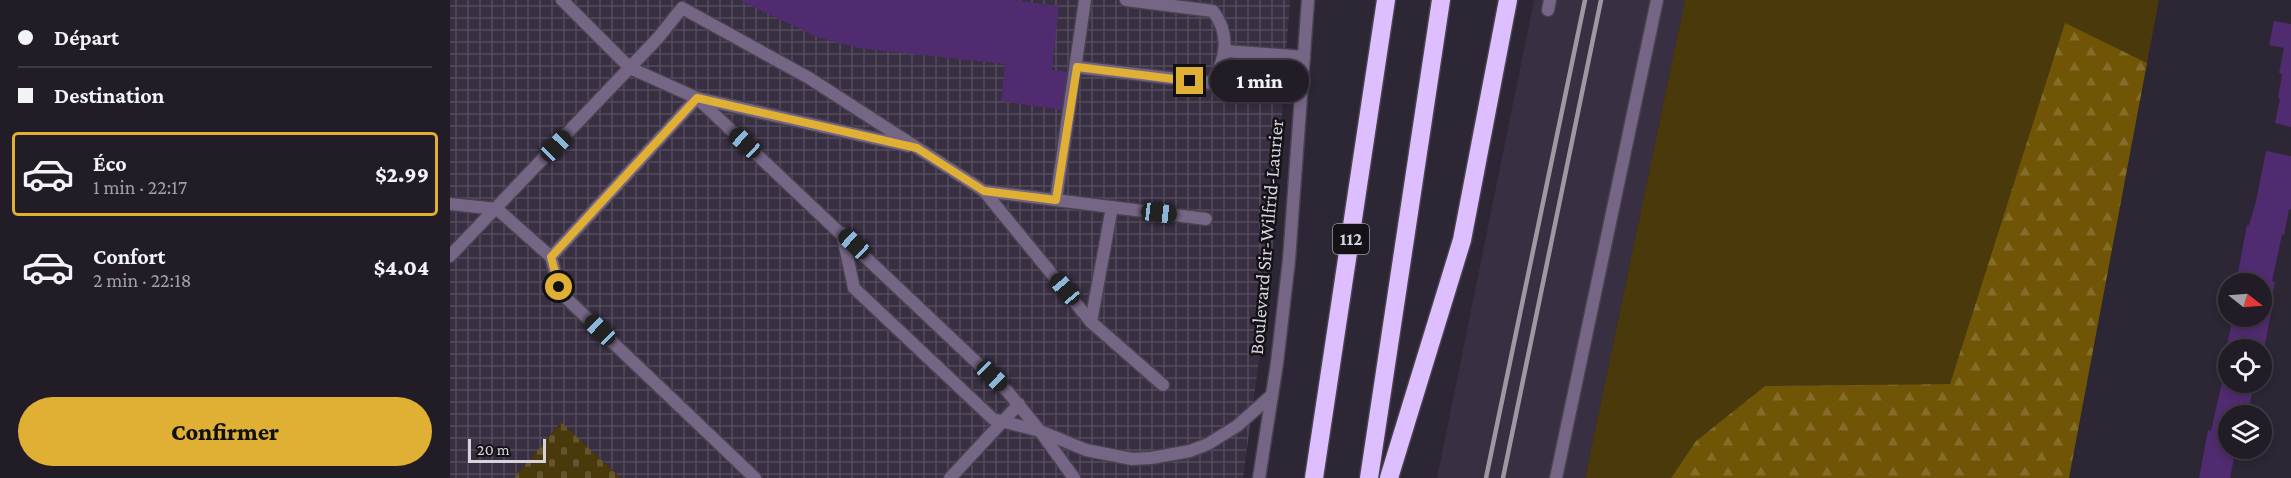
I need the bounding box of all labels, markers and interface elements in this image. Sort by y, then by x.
text: Départ [54,25,119,50]
callout: 1 min [1211,60,1310,102]
route end [1176,67,1203,94]
text: 1 min [1236,70,1283,92]
text: Destination [54,83,164,108]
street label: Boulevard Sir-Wilfrid-Laurier [1245,118,1287,356]
car [726,124,764,162]
car [537,127,575,165]
icon: car [21,147,75,201]
text: Éco [93,151,127,176]
text: $2.99 [375,162,429,187]
text: 1 min · 22:17 [93,176,187,198]
car [1140,202,1178,224]
road number: 112 [1333,224,1369,254]
car [835,225,873,263]
icon: car [21,240,75,294]
text: Confort [93,244,166,269]
text: $4.04 [374,255,429,280]
text: 2 min · 22:18 [93,269,192,291]
car [1047,269,1083,309]
route start [545,273,572,300]
north arrow [2218,273,2272,327]
map controls [2218,273,2272,459]
car [581,311,619,349]
button: locate [2218,339,2272,393]
car [973,357,1011,395]
button: Confirmer [18,397,432,466]
button: layers [2218,405,2272,459]
scale bar [468,436,546,464]
text: 20 m [477,441,510,458]

